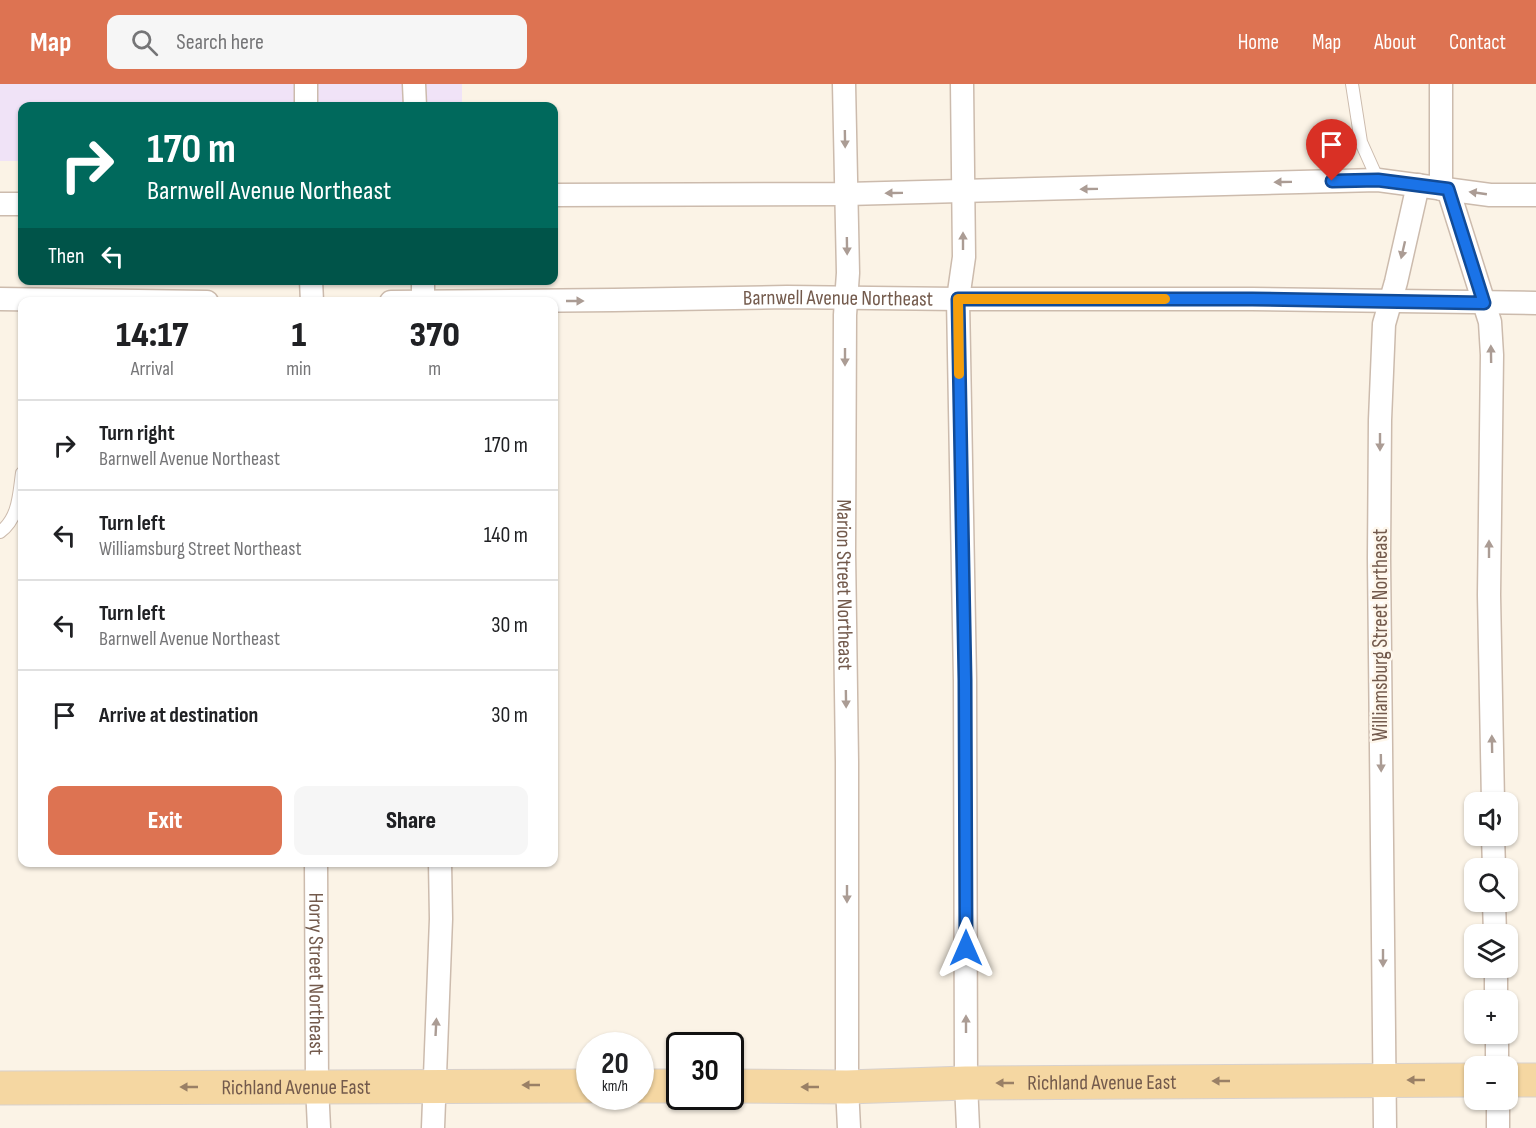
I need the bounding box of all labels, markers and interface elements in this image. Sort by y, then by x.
search box [107,15,527,69]
text: Map [30,26,71,59]
icon: search [128,26,161,59]
text: Search here [176,29,264,56]
text: Home [1238,30,1279,55]
text: Map [1312,30,1341,55]
text: About [1374,30,1416,55]
text: Contact [1449,30,1506,55]
pin [1306,119,1357,181]
text: 170 m [147,124,236,175]
icon: right [48,126,126,204]
icon: arrive [1315,128,1348,161]
one-way arrow [841,130,850,149]
text: Barnwell Avenue Northeast [147,175,391,207]
one-way arrow [1274,177,1293,187]
one-way arrow [1079,184,1098,194]
one-way arrow [884,188,903,198]
one-way arrow [1468,189,1487,198]
one-way arrow [958,232,968,251]
one-way arrow [843,237,852,256]
icon: left [96,240,129,273]
one-way arrow [1398,241,1408,259]
text: Then [48,243,84,270]
street label: Barnwell Avenue Northeast [743,285,933,312]
one-way arrow [566,296,585,306]
text: 14:17 [116,314,188,357]
text: 1 [291,314,306,357]
text: 370 [410,314,460,357]
one-way arrow [1486,345,1496,364]
one-way arrow [840,347,850,366]
text: Arrival [131,357,174,381]
text: min [286,357,311,381]
text: m [428,357,441,381]
text: Turn right [99,420,175,447]
icon: right [48,429,81,462]
text: 170 m [484,432,528,459]
one-way arrow [1375,433,1385,452]
text: Barnwell Avenue Northeast [99,447,280,471]
street label: Marion Street Northeast [831,499,858,670]
text: Turn left [99,510,165,537]
icon: left [48,519,81,552]
text: 140 m [484,522,528,549]
street label: Williamsburg Street Northeast [1368,529,1393,741]
text: Williamsburg Street Northeast [99,537,302,561]
one-way arrow [1484,540,1494,559]
text: Turn left [99,600,165,627]
icon: left [48,609,81,642]
text: 30 m [491,612,528,639]
text: Barnwell Avenue Northeast [99,627,280,651]
one-way arrow [841,689,851,708]
icon: arrive [48,699,81,732]
text: Arrive at destination [99,702,258,729]
text: 30 m [491,702,528,729]
one-way arrow [1487,735,1497,754]
one-way arrow [1376,754,1386,773]
button: Exit [48,786,282,855]
button: Share [294,786,528,855]
map controls [1464,792,1518,1110]
button: sound [1464,792,1518,846]
button: search [1464,858,1518,912]
one-way arrow [842,884,852,903]
street label: Horry Street Northeast [303,893,329,1055]
position arrow [934,916,998,980]
button: layers [1464,924,1518,978]
one-way arrow [1378,949,1388,968]
button: + [1464,990,1518,1044]
one-way arrow [961,1015,971,1034]
one-way arrow [432,1018,441,1037]
speed limit sign: 30 [666,1032,744,1110]
text: 20 [601,1046,629,1082]
button: − [1464,1056,1518,1110]
street label: Richland Avenue East [1027,1070,1177,1096]
street label: Richland Avenue East [221,1075,371,1100]
one-way arrow [1407,1075,1426,1085]
text: km/h [602,1077,628,1096]
one-way arrow [1212,1077,1231,1086]
one-way arrow [996,1078,1015,1088]
one-way arrow [522,1080,541,1090]
one-way arrow [180,1082,199,1092]
one-way arrow [801,1082,820,1092]

